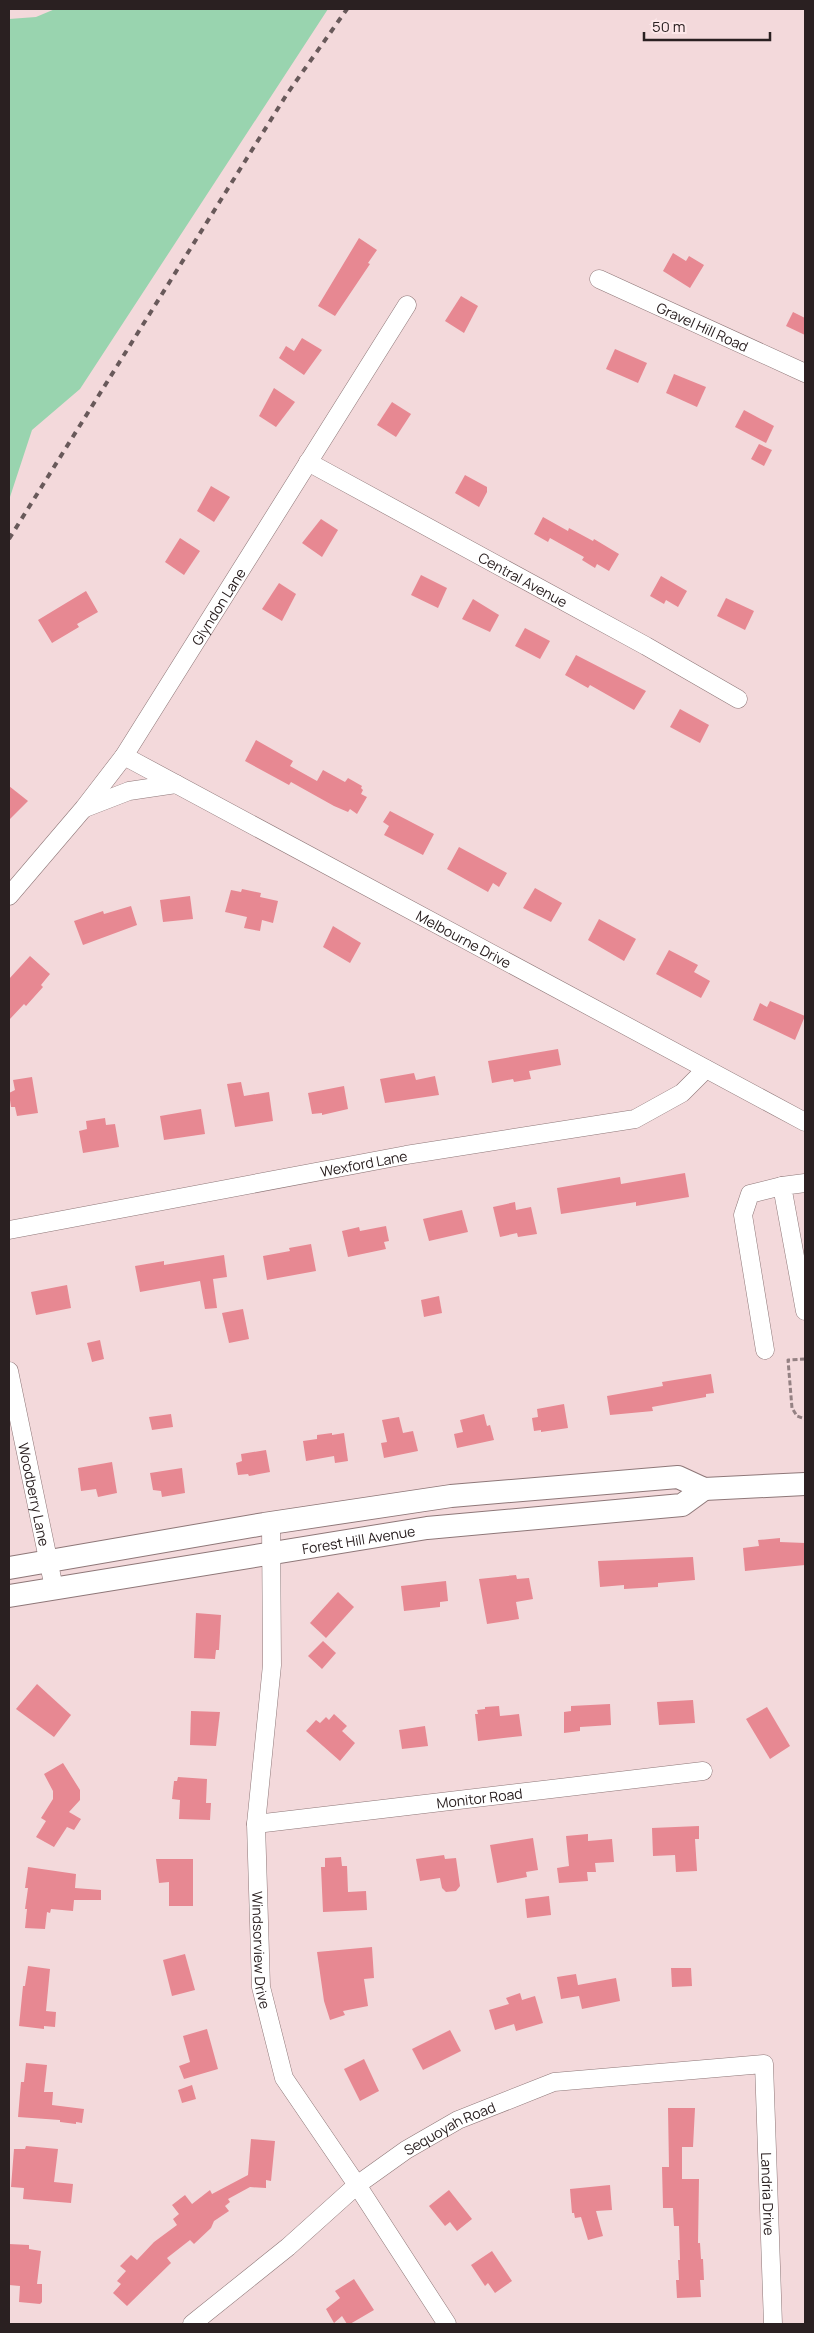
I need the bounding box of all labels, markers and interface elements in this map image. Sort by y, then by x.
scale bar [644,10,770,42]
text: 50 m [652,16,686,37]
street label: Gravel Hill Road [654,297,752,355]
street label: Central Avenue [475,547,571,611]
street label: Glyndon Lane [187,564,249,649]
street label: Melbourne Drive [413,905,515,972]
street label: Wexford Lane [319,1145,409,1180]
street label: Woodberry Lane [15,1441,55,1548]
street label: Forest Hill Avenue [300,1521,416,1558]
street label: Monitor Road [435,1783,523,1812]
street label: Windsorview Drive [249,1891,276,2011]
street label: Sequoyah Road [400,2097,498,2159]
street label: Landria Drive [758,2152,779,2236]

